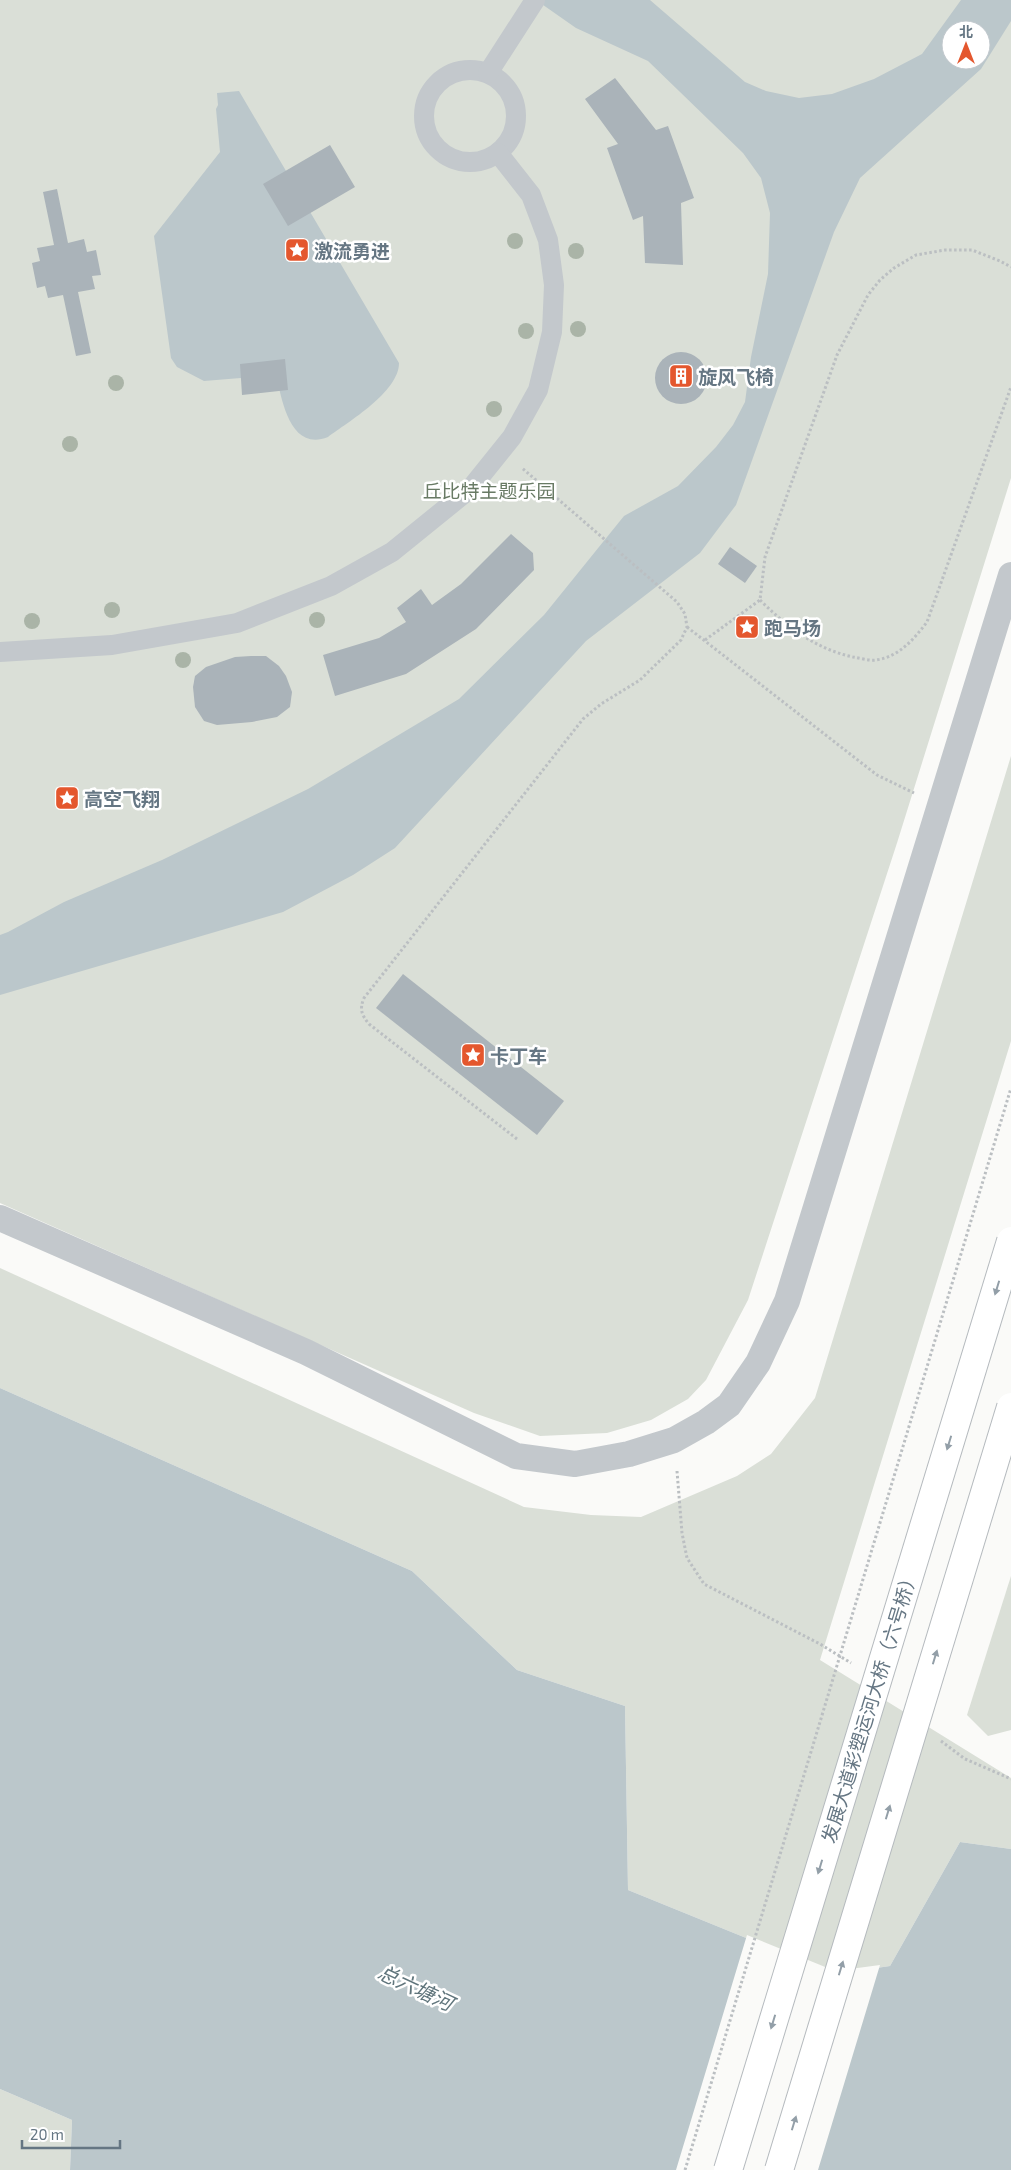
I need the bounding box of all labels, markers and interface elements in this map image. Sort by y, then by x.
north arrow [941,20,991,70]
text: 北 [959,23,973,40]
place icon: 激流勇进 [284,237,310,263]
place label: 激流勇进 [314,239,390,262]
building icon: 旋风飞椅 [668,363,694,389]
place label: 旋风飞椅 [698,365,774,388]
park label: 丘比特主题乐园 [422,479,556,502]
place icon: 跑马场 [734,614,760,640]
place label: 跑马场 [764,616,821,639]
place icon: 高空飞翔 [54,785,80,811]
place label: 高空飞翔 [84,787,160,810]
place icon: 卡丁车 [460,1042,486,1068]
place label: 卡丁车 [490,1044,547,1067]
one-way arrow [992,1281,1000,1296]
one-way arrow [945,1436,953,1451]
street label: 发展大道彩塑运河大桥（六号桥） [816,1566,922,1846]
one-way arrow [932,1649,940,1664]
one-way arrow [885,1805,892,1820]
one-way arrow [816,1859,824,1874]
water label: 总六塘河 [375,1959,461,2016]
one-way arrow [837,1960,845,1975]
one-way arrow [768,2015,776,2030]
one-way arrow [790,2116,798,2131]
scale bar [22,2118,120,2150]
text: 20 m [30,2125,64,2143]

